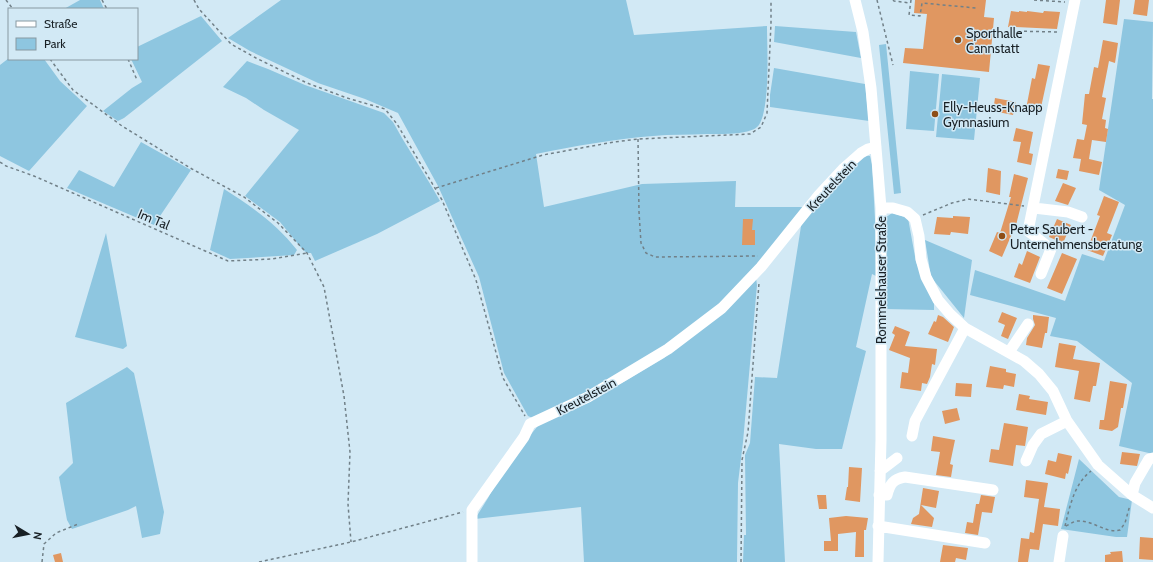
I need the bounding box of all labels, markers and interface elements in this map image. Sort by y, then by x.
legend [8,8,138,60]
text: Straße [44,16,77,31]
place label: Sporthalle Cannstatt [966,25,1023,56]
marker: Sporthalle Cannstatt [953,35,963,45]
text: Park [44,36,66,51]
place label: Elly-Heuss-Knapp Gymnasium [943,99,1042,130]
marker: Elly-Heuss-Knapp Gymnasium [930,109,940,119]
street label: Kreutelstein [803,156,859,214]
street label: Im Tal [136,205,172,233]
street label: Rommelshauser Straße [873,216,889,344]
place label: Peter Saubert - Unternehmensberatung [1010,221,1143,252]
marker: Peter Saubert - Unternehmensberatung [997,231,1007,241]
street label: Kreutelstein [553,374,619,418]
north arrow [8,514,48,554]
text: N [30,531,45,541]

